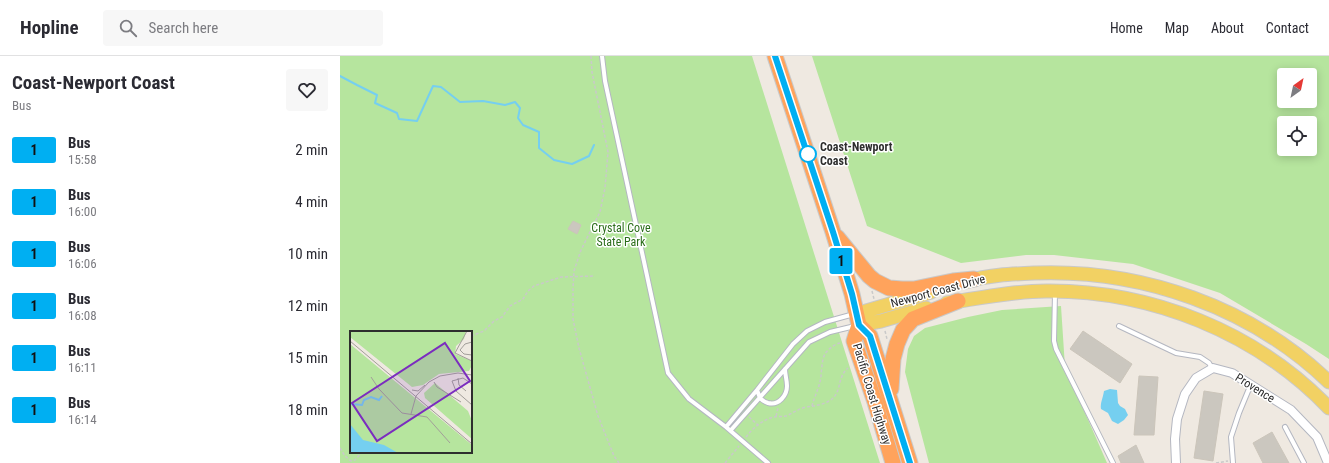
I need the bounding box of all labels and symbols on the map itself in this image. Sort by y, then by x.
north arrow [1277,68,1317,108]
place label: Coast-Newport Coast [820,140,893,168]
marker: Coast-Newport Coast [799,145,817,163]
park label: Crystal Cove State Park [591,221,651,249]
line badge: 1 [828,248,854,274]
street label: Newport Coast Drive [889,272,987,310]
inset map [350,331,472,453]
street label: Pacific Coast Highway [850,341,894,447]
street label: Provence [1233,370,1278,406]

